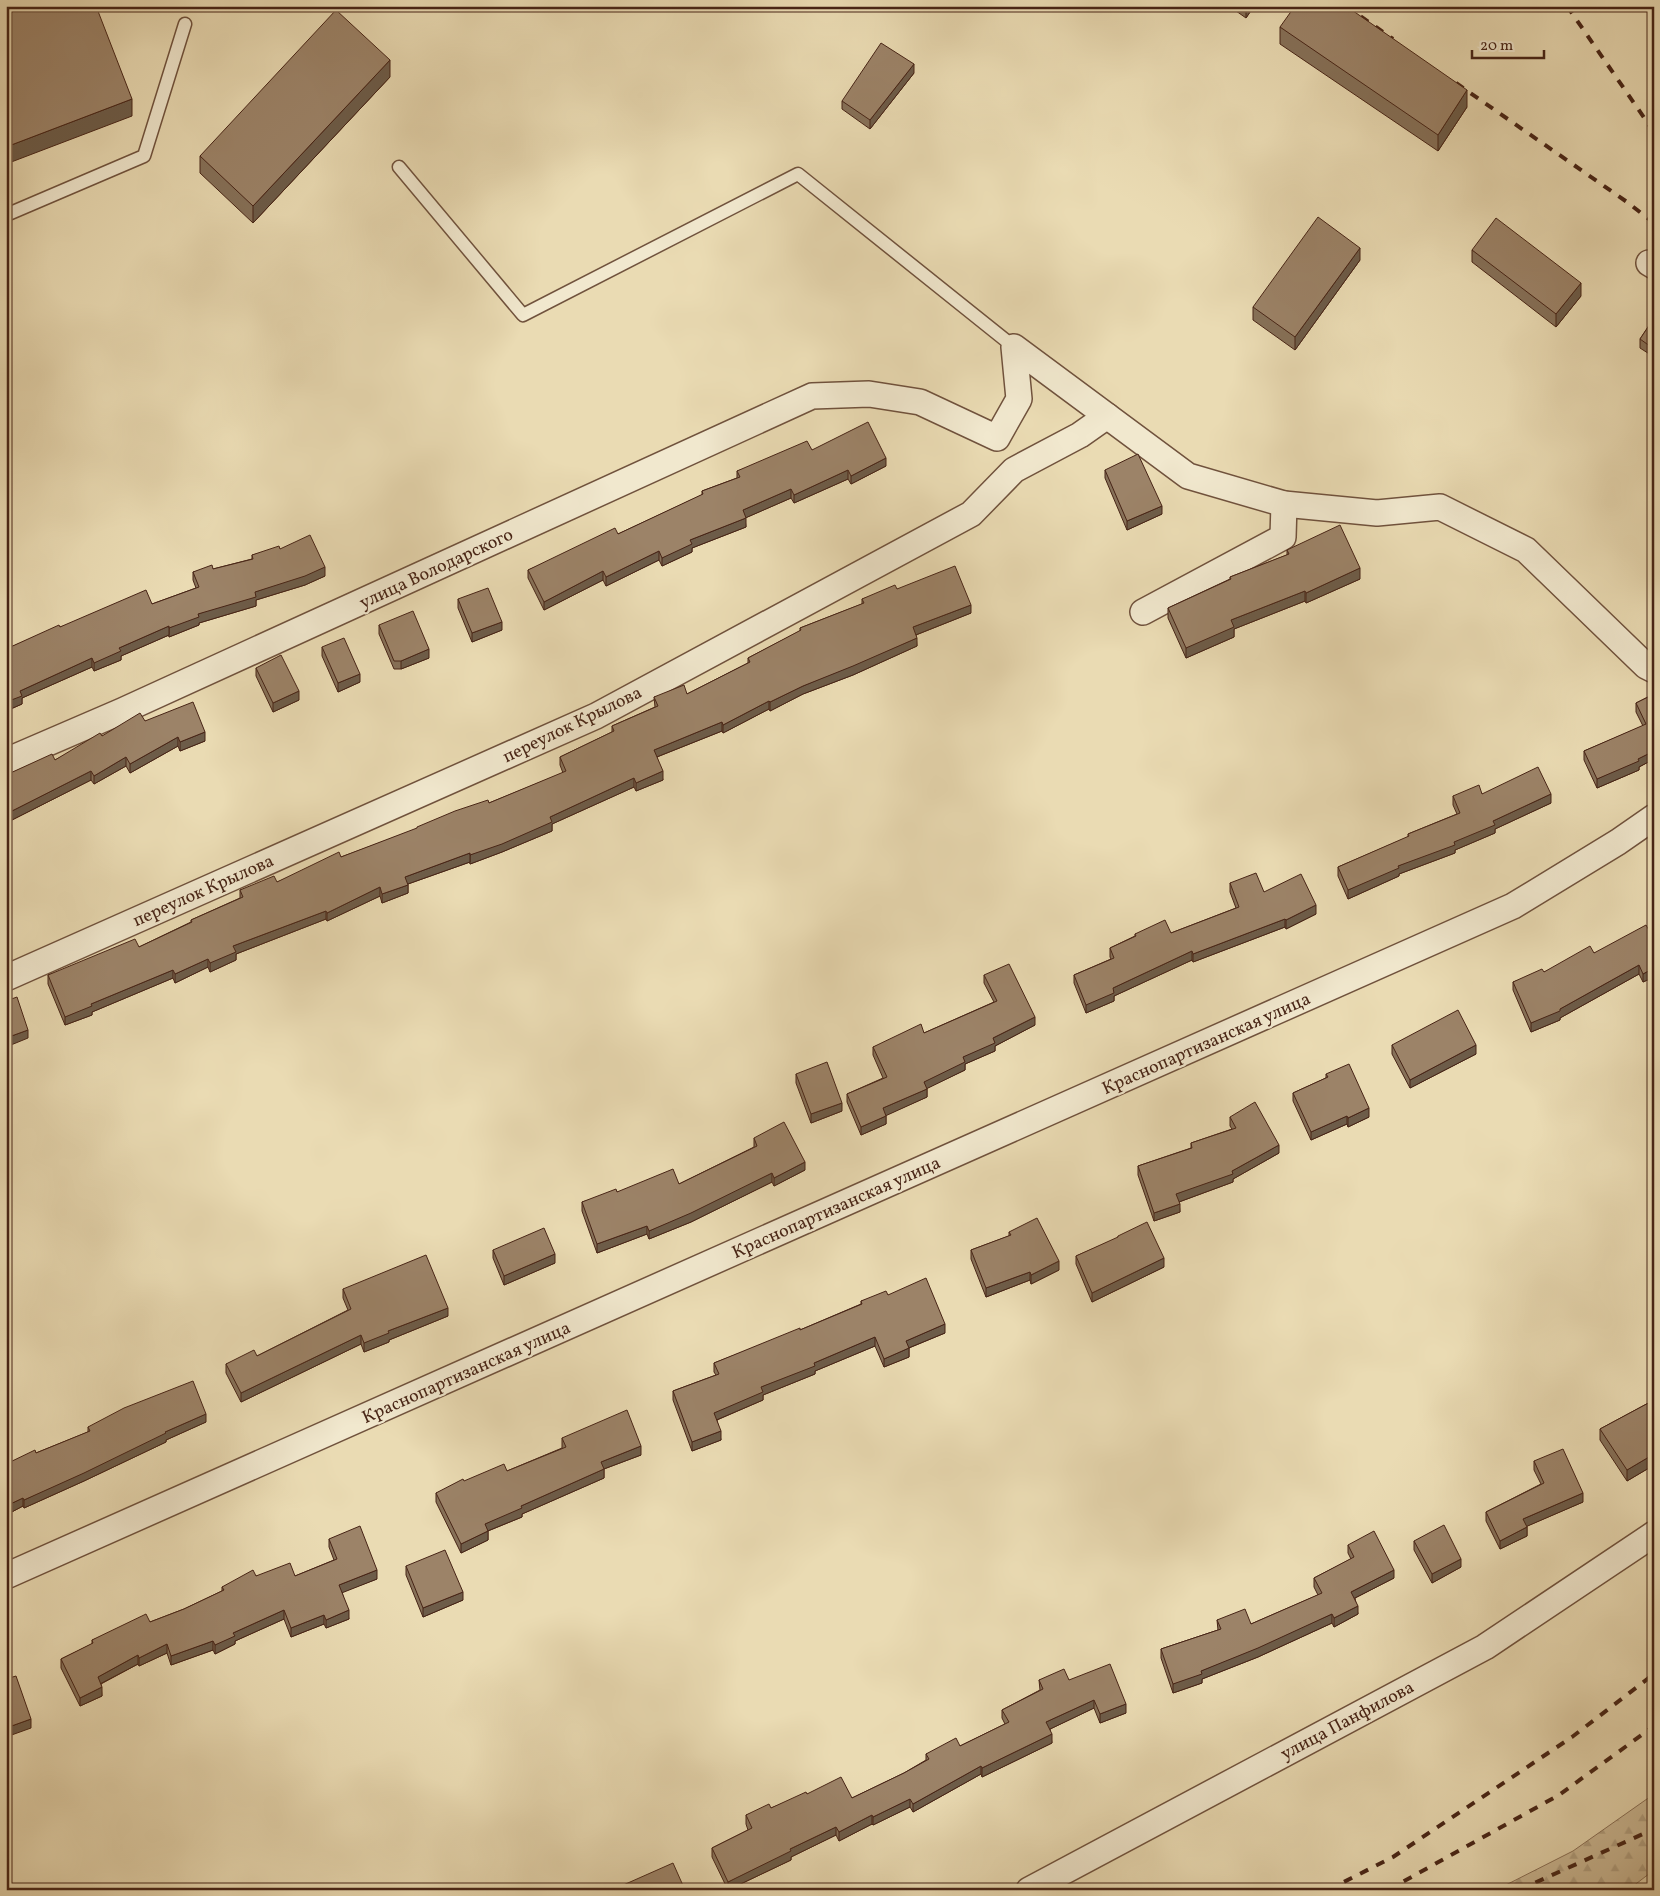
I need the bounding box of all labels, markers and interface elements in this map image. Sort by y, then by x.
scale bar [1472,28,1545,60]
text: 20 m [1480,36,1513,57]
street label: улица Володарского [356,523,518,616]
street label: переулок Крылова [499,681,647,770]
street label: переулок Крылова [129,849,278,934]
street label: Краснопартизанская улица [1098,987,1315,1102]
street label: Краснопартизанская улица [728,1151,945,1266]
street label: Краснопартизанская улица [358,1316,575,1431]
street label: улица Панфилова [1276,1676,1419,1767]

